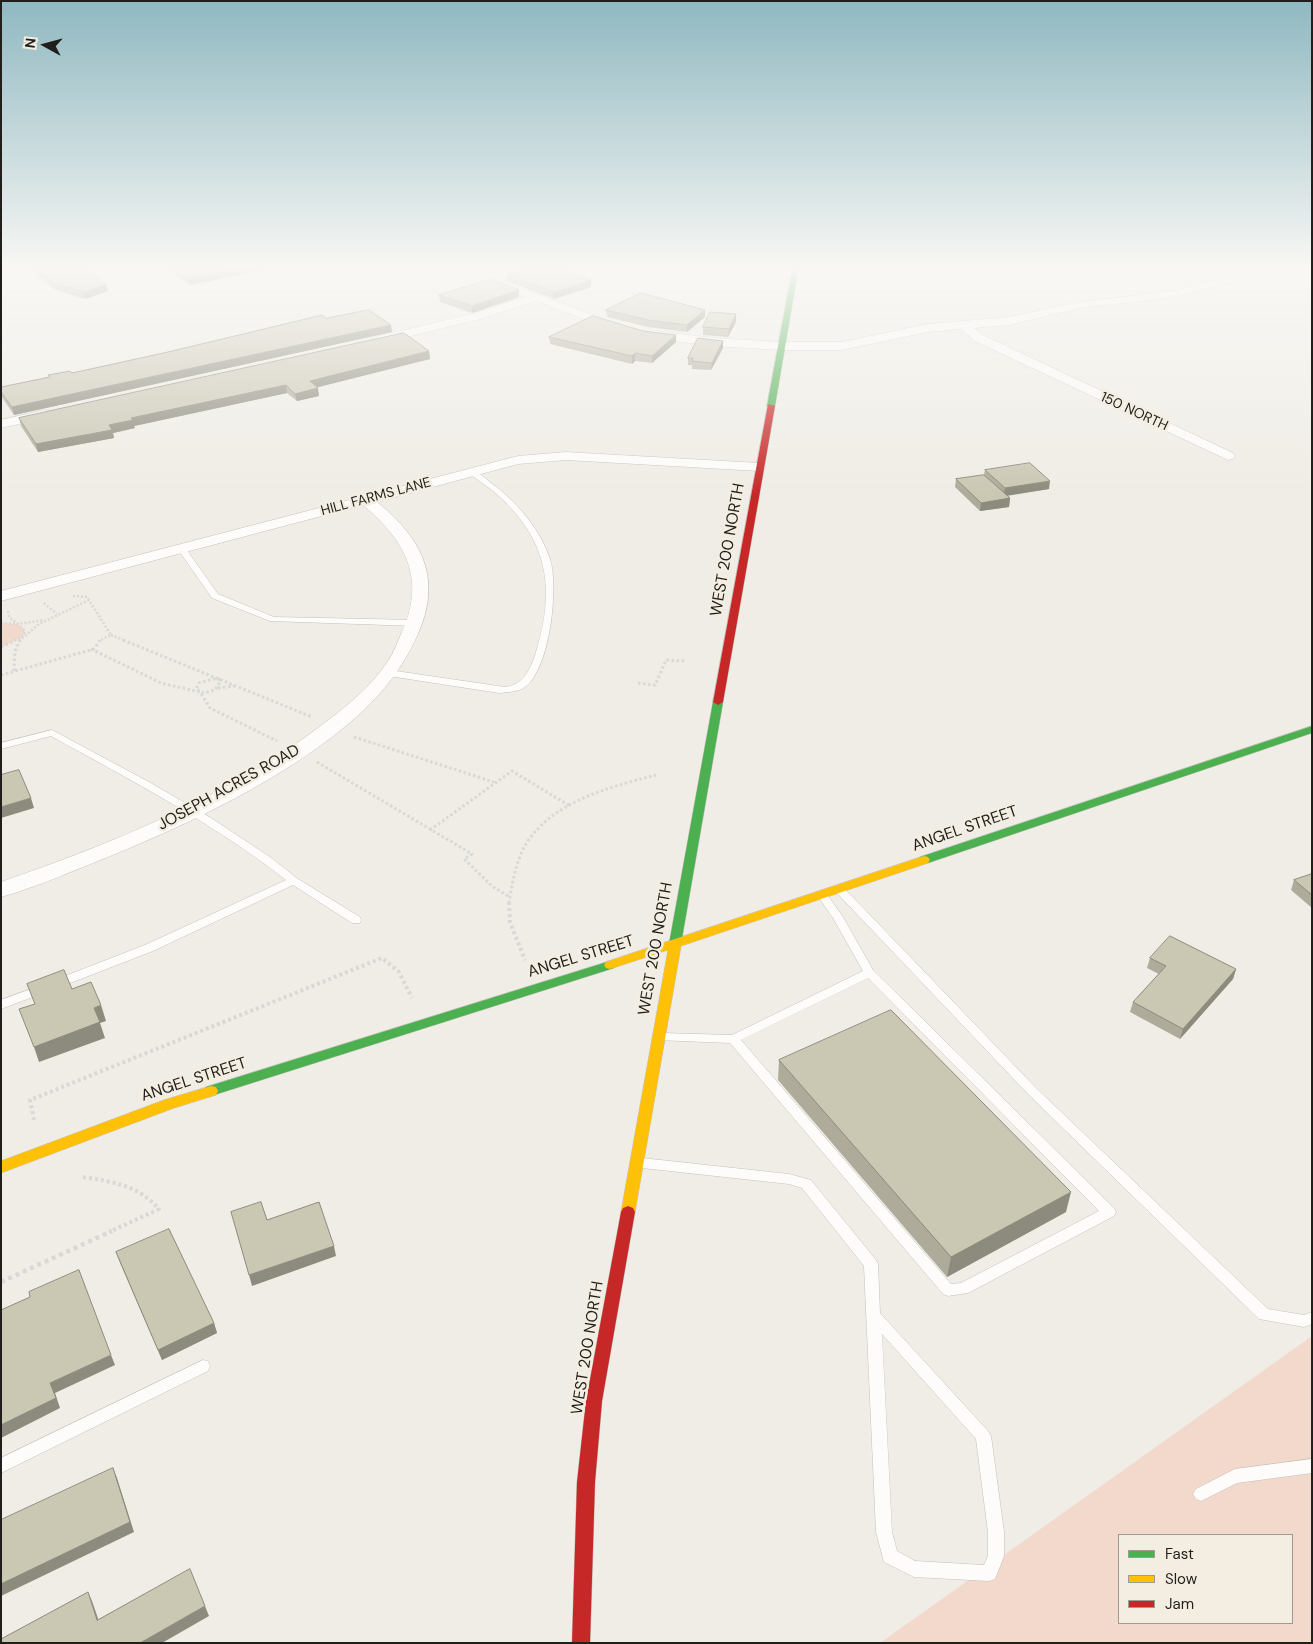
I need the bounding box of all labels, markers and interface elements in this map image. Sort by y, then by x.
north arrow [20,20,70,70]
text: N [21,37,40,49]
street label: 150 NORTH [1098,389,1170,435]
street label: HILL FARMS LANE [319,474,433,520]
street label: WEST 200 NORTH [707,482,749,618]
street label: JOSEPH ACRES ROAD [155,741,303,835]
street label: ANGEL STREET [910,802,1020,856]
street label: WEST 200 NORTH [635,881,677,1017]
street label: ANGEL STREET [526,932,636,982]
street label: ANGEL STREET [139,1054,249,1106]
street label: WEST 200 NORTH [568,1280,608,1416]
legend [1118,1534,1293,1624]
text: Fast [1165,1544,1194,1564]
text: Slow [1165,1569,1197,1589]
text: Jam [1165,1594,1194,1614]

